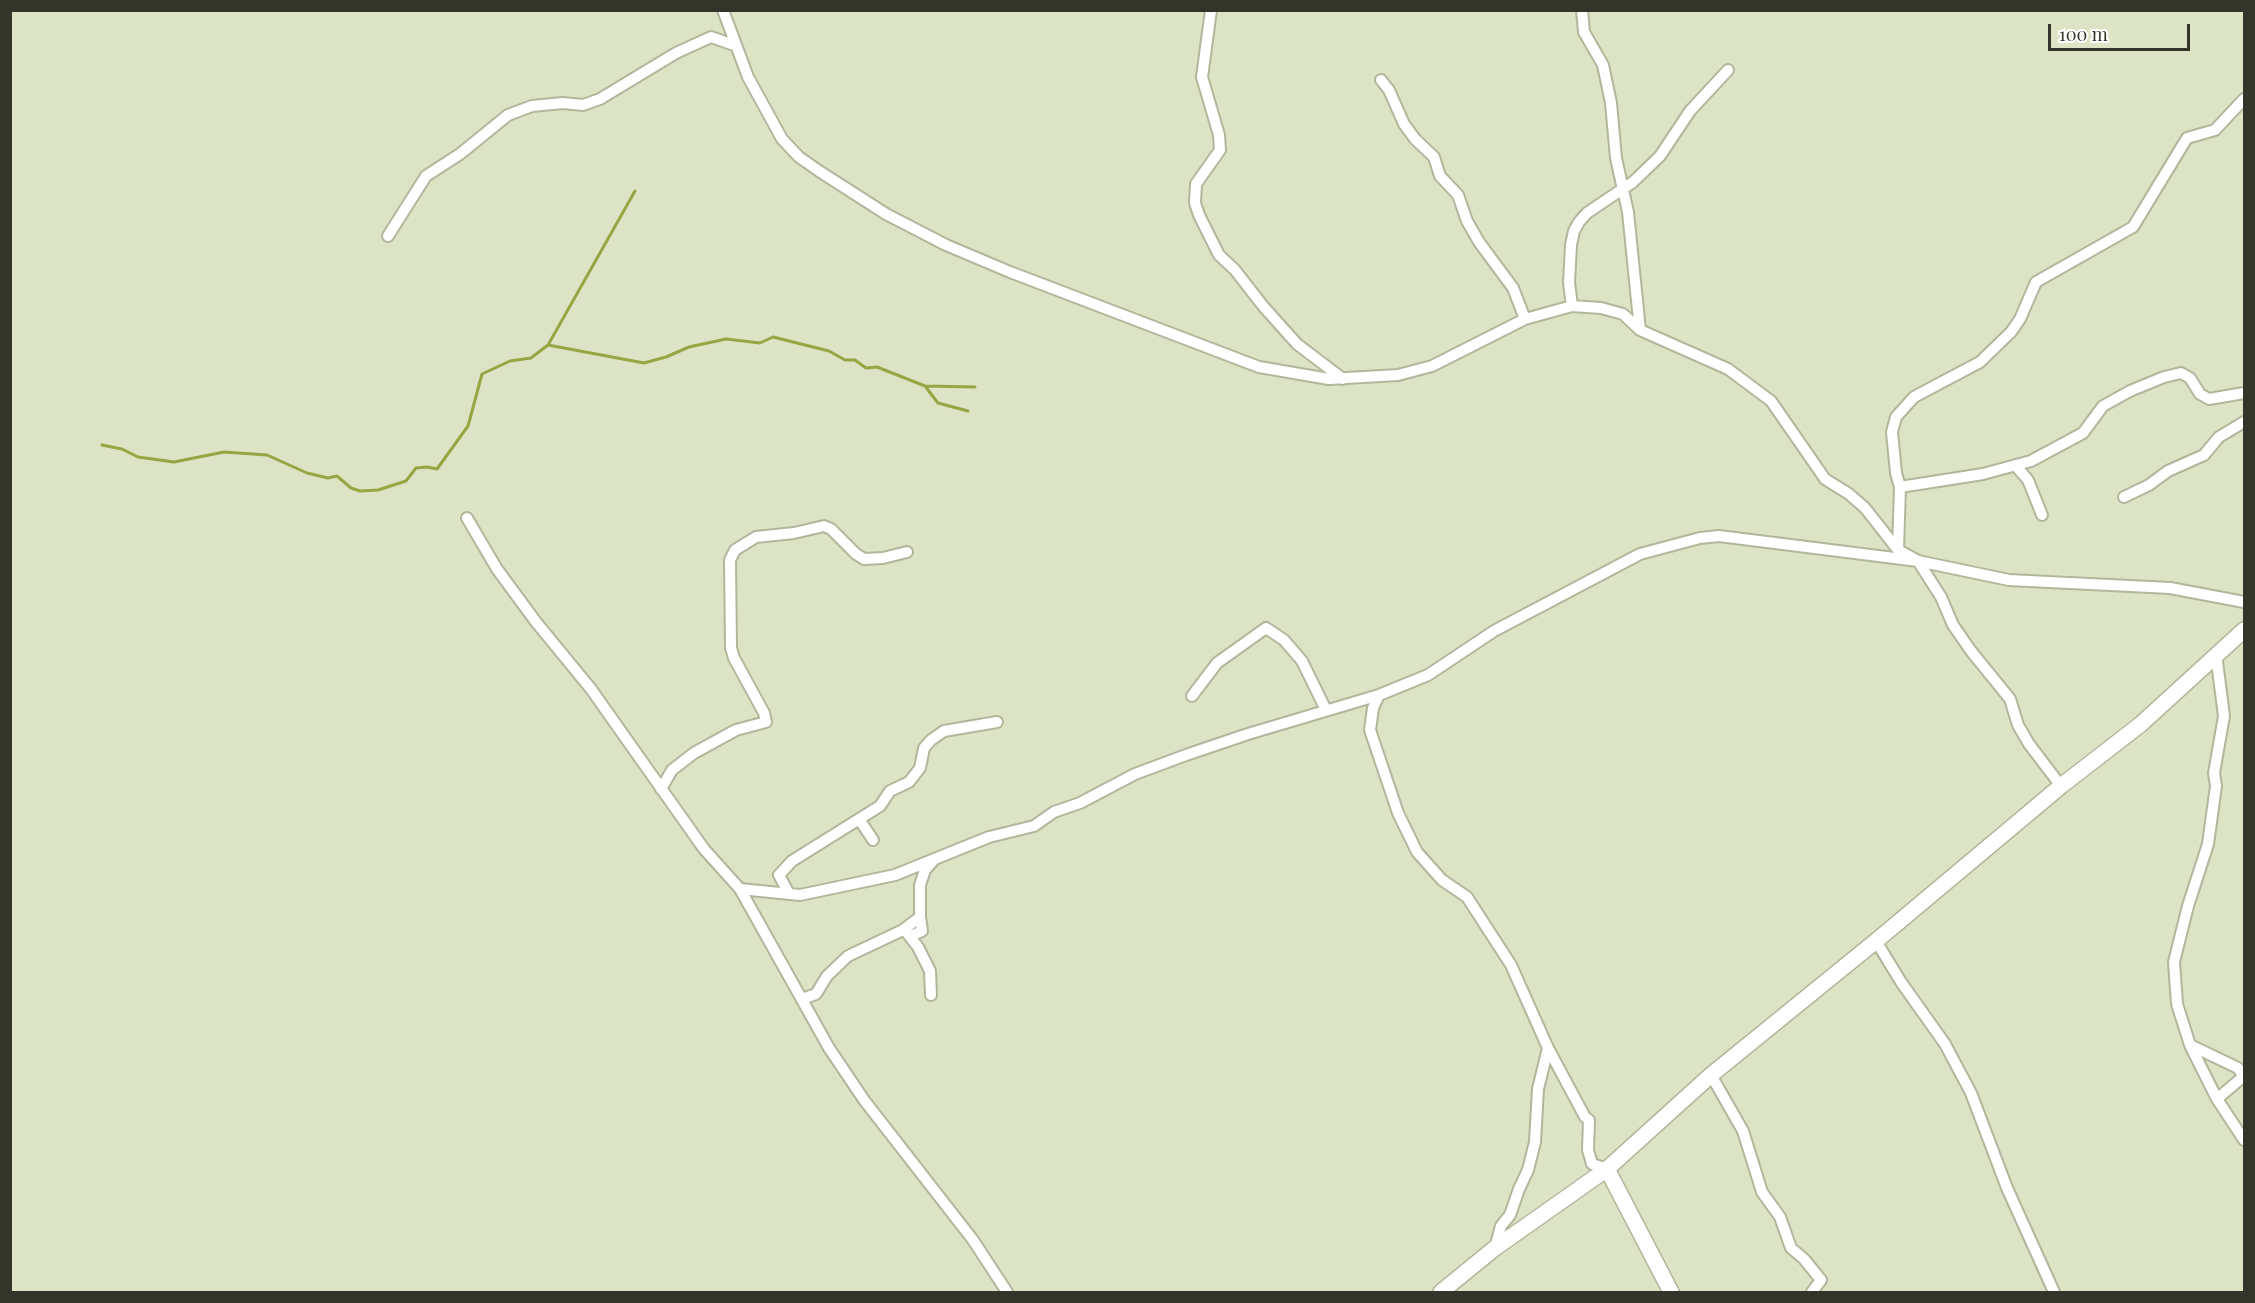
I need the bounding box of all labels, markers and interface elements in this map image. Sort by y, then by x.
scale bar [2051,12,2194,50]
text: 100 m [2059,22,2108,46]

